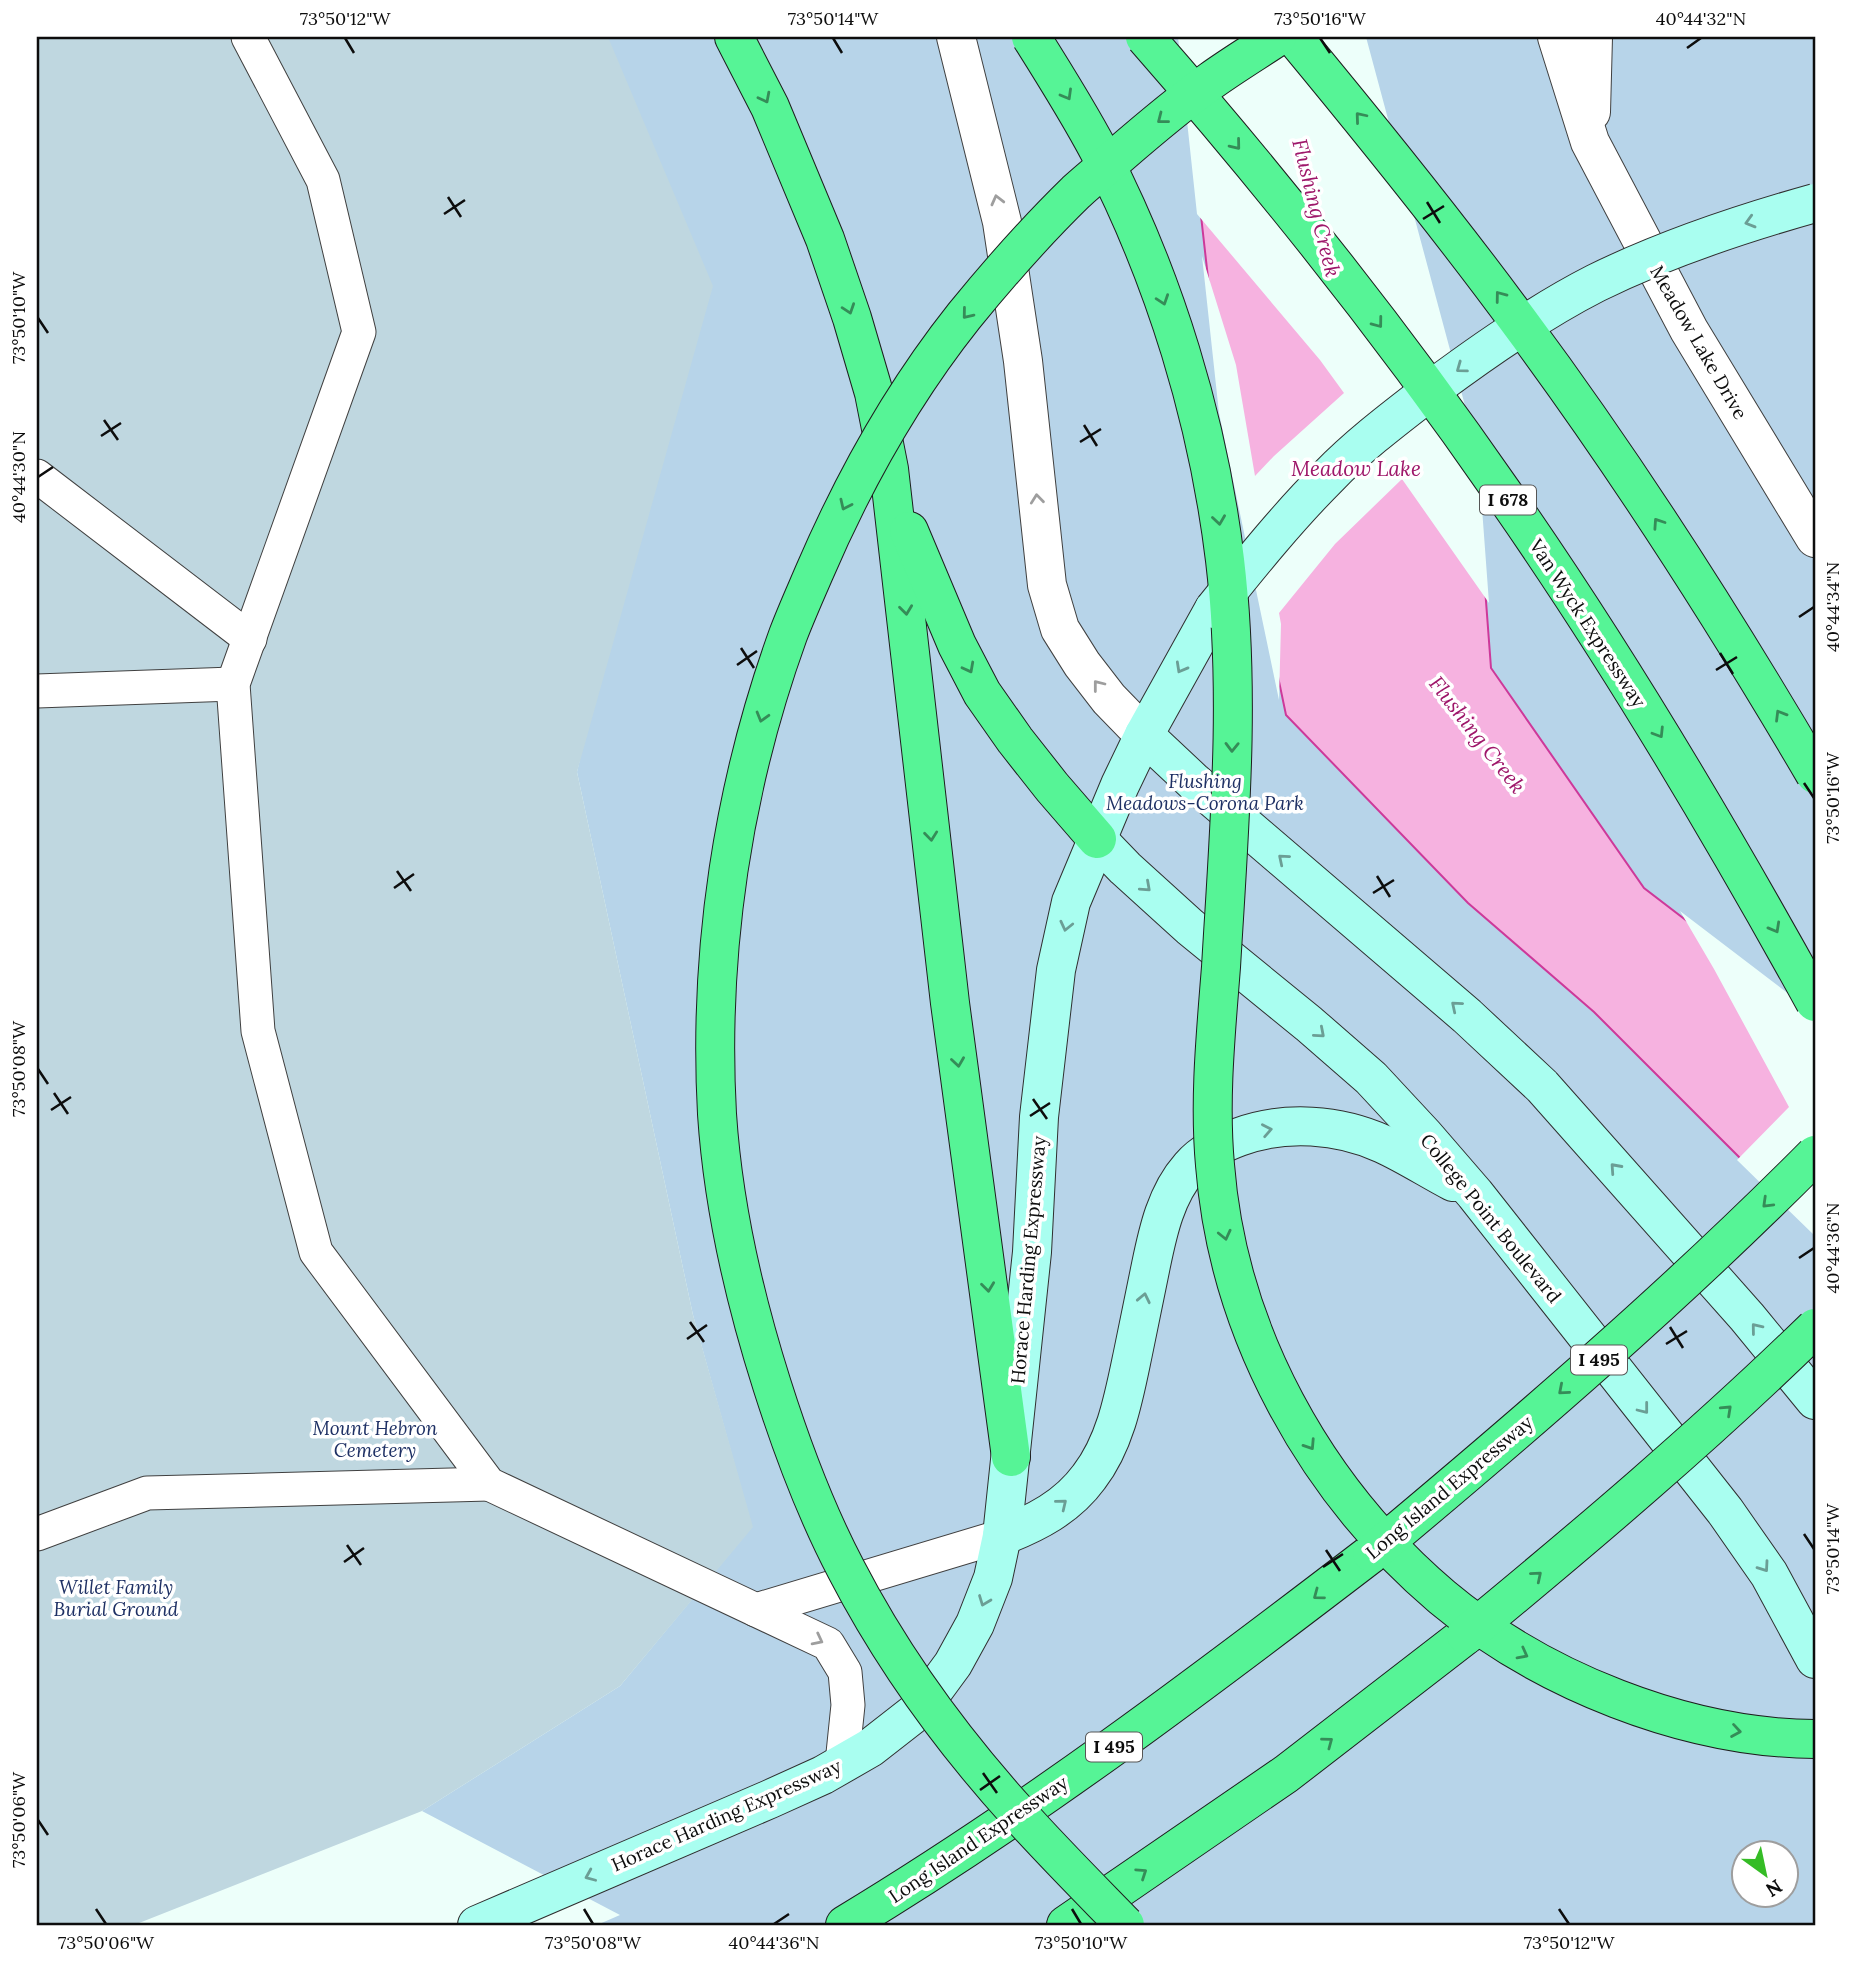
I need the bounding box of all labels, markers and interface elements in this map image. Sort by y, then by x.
text: 73°50'12"W [300,7,391,30]
text: 73°50'14"W [788,7,879,30]
text: 73°50'16"W [1274,7,1367,30]
text: 40°44'32"N [1656,7,1746,30]
one-way arrow [1059,87,1072,100]
one-way arrow [756,90,770,103]
one-way arrow [1157,111,1170,124]
one-way arrow [1356,112,1368,125]
water label: Flushing Creek [1286,136,1347,280]
one-way arrow [1228,137,1241,149]
one-way arrow [991,195,1005,207]
one-way arrow [1744,214,1756,229]
street label: Meadow Lake Drive [1645,261,1753,423]
text: 73°50'10"W [7,271,30,364]
one-way arrow [1496,292,1509,304]
one-way arrow [1155,294,1169,306]
one-way arrow [841,302,855,314]
one-way arrow [962,306,975,318]
one-way arrow [1370,315,1383,327]
one-way arrow [1456,360,1469,373]
text: 40°44'30"N [7,431,30,523]
water label: Meadow Lake [1291,455,1421,482]
road number: I 678 [1480,486,1536,514]
one-way arrow [1030,493,1045,504]
one-way arrow [839,498,853,511]
one-way arrow [1212,515,1227,526]
one-way arrow [1654,518,1667,531]
street label: Van Wyck Expressway [1524,533,1651,712]
text: 40°44'34"N [1821,562,1844,652]
one-way arrow [898,604,913,615]
one-way arrow [961,661,974,673]
one-way arrow [1176,661,1189,674]
water label: Flushing Creek [1423,671,1532,799]
one-way arrow [1093,680,1106,693]
one-way arrow [1776,710,1789,723]
one-way arrow [756,711,771,723]
one-way arrow [1650,725,1663,738]
one-way arrow [1224,742,1240,753]
text: 73°50'16"W [1821,751,1844,844]
park label: Flushing Meadows-Corona Park [1106,769,1304,815]
one-way arrow [924,830,939,841]
one-way arrow [1278,855,1291,867]
one-way arrow [1138,879,1151,891]
one-way arrow [1059,920,1074,932]
one-way arrow [1766,921,1780,934]
one-way arrow [1451,1002,1464,1014]
text: 73°50'08"W [7,1020,30,1117]
one-way arrow [1312,1025,1325,1038]
one-way arrow [951,1056,966,1067]
one-way arrow [1261,1123,1273,1138]
street label: College Point Boulevard [1415,1129,1567,1307]
street label: Horace Harding Expressway [1005,1135,1051,1385]
one-way arrow [1611,1163,1623,1176]
one-way arrow [1762,1194,1775,1207]
text: 40°44'36"N [1821,1202,1844,1294]
one-way arrow [1217,1229,1232,1241]
one-way arrow [981,1281,996,1293]
one-way arrow [1136,1292,1151,1304]
one-way arrow [1752,1324,1765,1336]
road number: I 495 [1571,1345,1627,1374]
one-way arrow [1559,1382,1572,1394]
one-way arrow [1636,1401,1649,1413]
one-way arrow [1719,1406,1732,1419]
street label: Long Island Expressway [1361,1410,1537,1564]
park label: Mount Hebron Cemetery [312,1416,438,1462]
one-way arrow [1302,1438,1315,1451]
one-way arrow [1054,1499,1066,1512]
text: 73°50'14"W [1821,1503,1844,1594]
one-way arrow [1756,1559,1768,1572]
one-way arrow [1530,1572,1542,1585]
park label: Willet Family Burial Ground [54,1575,179,1621]
one-way arrow [1313,1586,1325,1599]
one-way arrow [978,1595,992,1607]
one-way arrow [810,1631,823,1645]
one-way arrow [1516,1645,1528,1659]
one-way arrow [1730,1723,1742,1738]
road number: I 495 [1086,1732,1142,1762]
one-way arrow [1321,1738,1333,1751]
street label: Horace Harding Expressway [607,1753,845,1877]
street label: Long Island Expressway [884,1770,1072,1908]
text: 73°50'06"W [7,1771,30,1868]
north arrow [1730,1840,1800,1910]
one-way arrow [585,1868,597,1882]
one-way arrow [1134,1869,1147,1881]
text: N [1761,1874,1787,1902]
text: 73°50'06"W [58,1931,155,1954]
text: 73°50'08"W [545,1931,642,1954]
text: 40°44'36"N [728,1931,820,1954]
text: 73°50'10"W [1035,1931,1128,1954]
text: 73°50'12"W [1524,1931,1615,1954]

